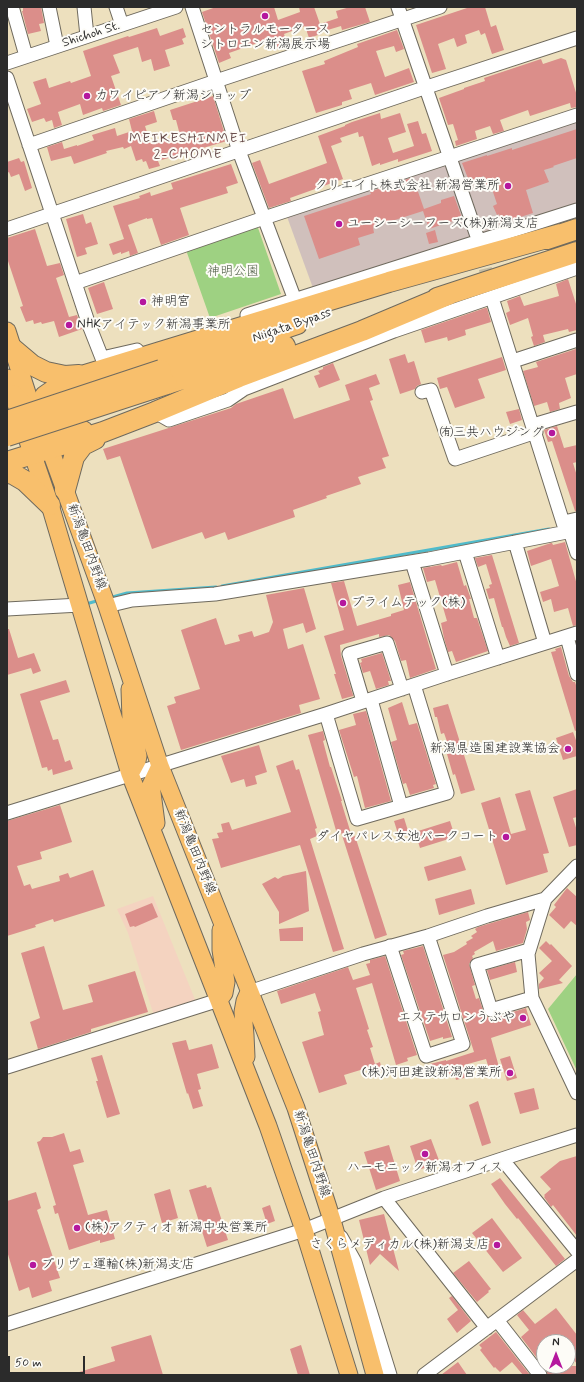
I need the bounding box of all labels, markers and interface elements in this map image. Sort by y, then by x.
marker: セントラルモータース シトロエン新潟展示場 [260,11,270,21]
street label: Shichoh St. [60,18,122,52]
place label: セントラルモータース シトロエン新潟展示場 [200,22,330,53]
place label: カワイピアノ新潟ショップ [95,88,251,104]
marker: カワイピアノ新潟ショップ [82,91,92,101]
district label: MEIKESHINMEI 2-CHOME [129,131,247,164]
place label: クリエイト株式会社 新潟営業所 [314,178,500,194]
marker: クリエイト株式会社 新潟営業所 [503,181,513,191]
place label: ユーシーシーフーズ(株)新潟支店 [347,216,538,232]
marker: ユーシーシーフーズ(株)新潟支店 [334,219,344,229]
park label: 神明公園 [207,264,259,280]
place label: 神明宮 [151,294,190,310]
marker: 神明宮 [138,297,148,307]
street label: Niigata Bypass [251,305,333,347]
place label: NHKアイテック新潟事業所 [77,317,231,333]
marker: NHKアイテック新潟事業所 [64,320,74,330]
place label: ㈲三共ハウジング [440,425,544,441]
marker: ㈲三共ハウジング [547,428,557,438]
street label: 新潟亀田内野線 [63,502,109,592]
place label: プライムテック(株) [351,595,465,611]
marker: プライムテック(株) [338,598,348,608]
place label: 新潟県造園建設業協会 [430,741,560,757]
marker: 新潟県造園建設業協会 [563,744,573,754]
street label: 新潟亀田内野線 [170,807,218,897]
place label: ダイヤパレス女池パークコート [316,829,498,845]
marker: ダイヤパレス女池パークコート [501,832,511,842]
place label: エステサロンうぶや [398,1010,515,1026]
marker: エステサロンうぶや [518,1013,528,1023]
place label: (株)河田建設新潟営業所 [362,1065,502,1081]
marker: (株)河田建設新潟営業所 [505,1068,515,1078]
street label: 新潟亀田内野線 [290,1108,332,1200]
marker: ハーモニック新潟オフィス [420,1149,430,1159]
place label: ハーモニック新潟オフィス [347,1160,503,1176]
place label: (株)アクティオ 新潟中央営業所 [85,1220,268,1236]
marker: (株)アクティオ 新潟中央営業所 [72,1223,82,1233]
place label: さくらメディカル(株)新潟支店 [310,1237,489,1253]
marker: さくらメディカル(株)新潟支店 [492,1240,502,1250]
place label: プリヴェ運輸(株)新潟支店 [41,1257,194,1273]
marker: プリヴェ運輸(株)新潟支店 [28,1260,38,1270]
north arrow [536,1334,576,1374]
text: N [552,1336,560,1350]
scale bar [10,1348,87,1374]
text: 50 m [15,1355,42,1371]

